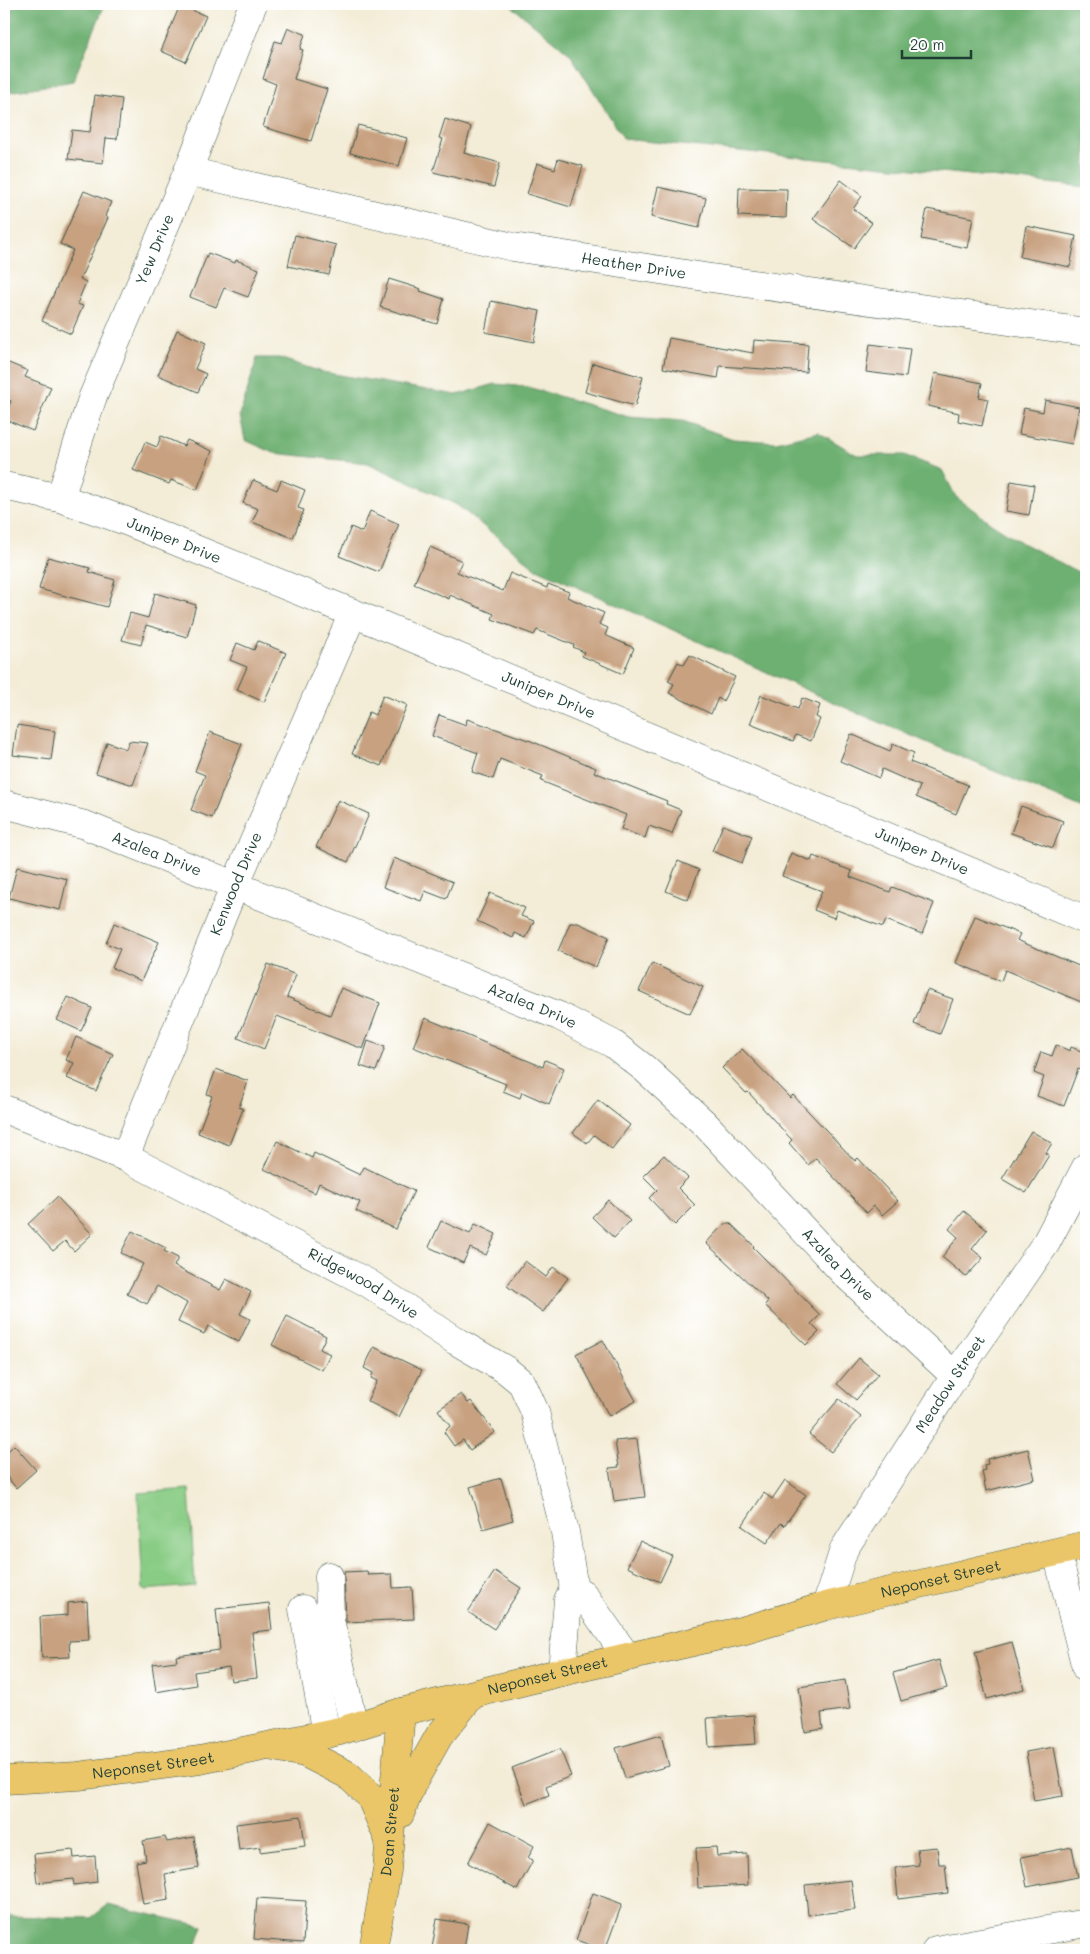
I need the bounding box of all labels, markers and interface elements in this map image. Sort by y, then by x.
scale bar [902,28,971,60]
text: 20 m [910,34,944,54]
street label: Yew Drive [130,211,178,288]
street label: Heather Drive [580,247,688,283]
street label: Juniper Drive [124,512,224,568]
street label: Juniper Drive [499,665,599,722]
street label: Juniper Drive [872,822,972,879]
street label: Azalea Drive [109,826,205,880]
street label: Kenwood Drive [205,829,266,938]
street label: Azalea Drive [485,977,581,1033]
street label: Azalea Drive [798,1223,879,1305]
street label: Ridgewood Drive [305,1243,423,1323]
street label: Meadow Street [910,1331,989,1436]
street label: Neponset Street [879,1554,1003,1602]
street label: Neponset Street [485,1651,609,1699]
street label: Neponset Street [91,1746,216,1783]
street label: Dean Street [375,1786,403,1878]

